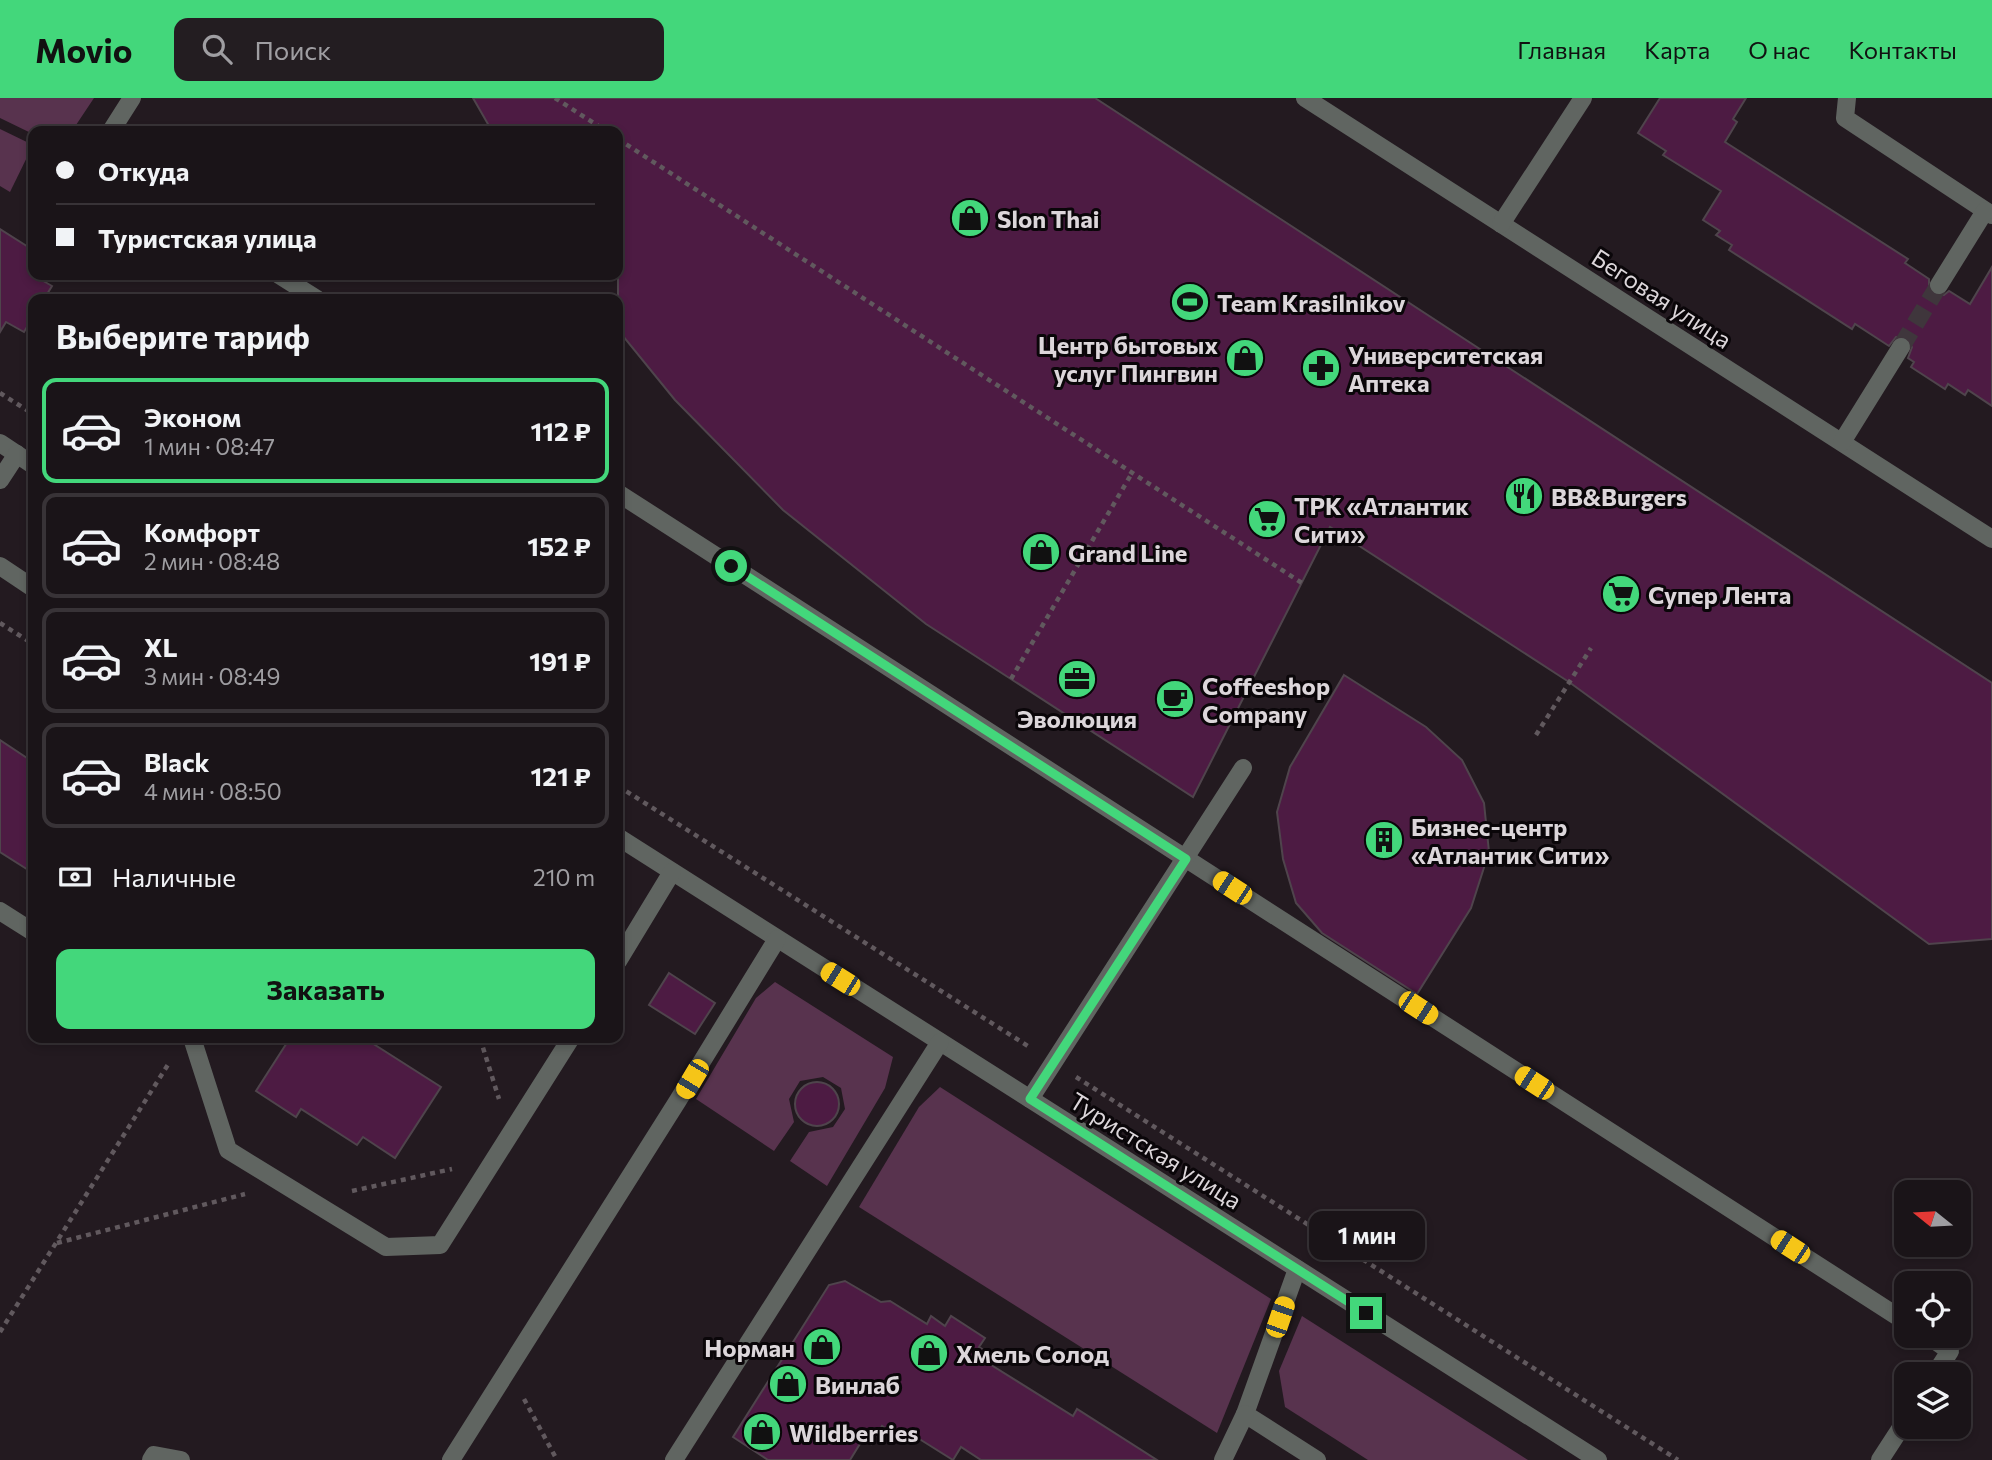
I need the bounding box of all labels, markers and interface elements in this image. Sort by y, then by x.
search box [174,18,664,81]
text: Movio [35,29,132,70]
icon: search [198,30,236,68]
text: Поиск [254,34,331,65]
text: Главная [1517,35,1606,64]
text: Карта [1644,35,1710,64]
text: О нас [1748,35,1810,64]
text: Контакты [1848,35,1957,64]
text: Откуда [98,155,189,186]
shop icon: Slon Thai [949,197,991,239]
place label: Slon Thai [997,204,1099,233]
text: Туристская улица [98,222,316,253]
street label: Беговая улица [1587,242,1737,354]
sports icon: Team Krasilnikov [1169,281,1211,323]
place label: Team Krasilnikov [1217,288,1406,317]
text: Выберите тариф [56,316,310,356]
place label: Центр бытовых услуг Пингвин [1038,330,1218,387]
shop icon: Центр бытовых услуг Пингвин [1224,337,1266,379]
place label: Университетская Аптека [1348,340,1543,397]
pharmacy icon: Университетская Аптека [1300,347,1342,389]
icon: car [60,399,123,462]
text: Эконом [144,401,241,432]
text: 112 ₽ [531,415,591,446]
text: 1 мин · 08:47 [144,432,275,460]
restaurant icon: BB&Burgers [1503,475,1545,517]
place label: BB&Burgers [1551,482,1687,511]
place label: ТРК «Атлантик Сити» [1294,491,1469,548]
supermarket icon: ТРК «Атлантик Сити» [1246,498,1288,540]
icon: car [60,514,123,577]
text: Комфорт [144,516,260,547]
text: 152 ₽ [527,530,591,561]
shop icon: Grand Line [1020,531,1062,573]
place label: Grand Line [1068,538,1187,567]
text: 2 мин · 08:48 [144,547,280,575]
route start [715,550,747,582]
supermarket icon: Супер Лента [1600,573,1642,615]
place label: Супер Лента [1648,580,1791,609]
icon: car [60,629,123,692]
text: XL [144,631,178,662]
text: 191 ₽ [529,645,591,676]
office icon: Эволюция [1056,658,1098,700]
text: 3 мин · 08:49 [144,662,281,690]
place label: Coffeeshop Company [1202,671,1330,728]
cafe icon: Coffeeshop Company [1154,678,1196,720]
place label: Эволюция [1017,704,1137,733]
icon: car [60,744,123,807]
text: Black [144,746,210,777]
text: 121 ₽ [531,760,591,791]
text: 4 мин · 08:50 [144,777,282,805]
place label: Бизнес-центр «Атлантик Сити» [1411,812,1609,869]
building icon: Бизнес-центр «Атлантик Сити» [1363,819,1405,861]
icon: cash [56,858,94,896]
text: Наличные [112,861,236,892]
text: 210 m [533,863,595,891]
car [1209,868,1256,908]
button: Заказать [56,949,595,1029]
car [817,959,864,999]
car [1395,988,1442,1028]
car [673,1056,712,1102]
car [1511,1063,1558,1103]
street label: Туристская улица [1065,1085,1247,1215]
north arrow [1894,1180,1970,1256]
map controls [1894,1180,1971,1439]
callout: 1 мин [1308,1212,1424,1260]
text: 1 мин [1338,1221,1396,1249]
car [1767,1227,1814,1267]
button: locate [1894,1271,1971,1348]
car [1264,1294,1297,1340]
route end [1350,1297,1382,1329]
shop icon: Норман [801,1326,843,1368]
shop icon: Хмель Солод [908,1332,950,1374]
place label: Норман [704,1333,795,1362]
place label: Хмель Солод [956,1339,1109,1368]
button: layers [1894,1362,1971,1439]
shop icon: Винлаб [767,1363,809,1405]
place label: Винлаб [815,1370,900,1399]
shop icon: Wildberries [741,1411,783,1453]
place label: Wildberries [789,1418,919,1447]

